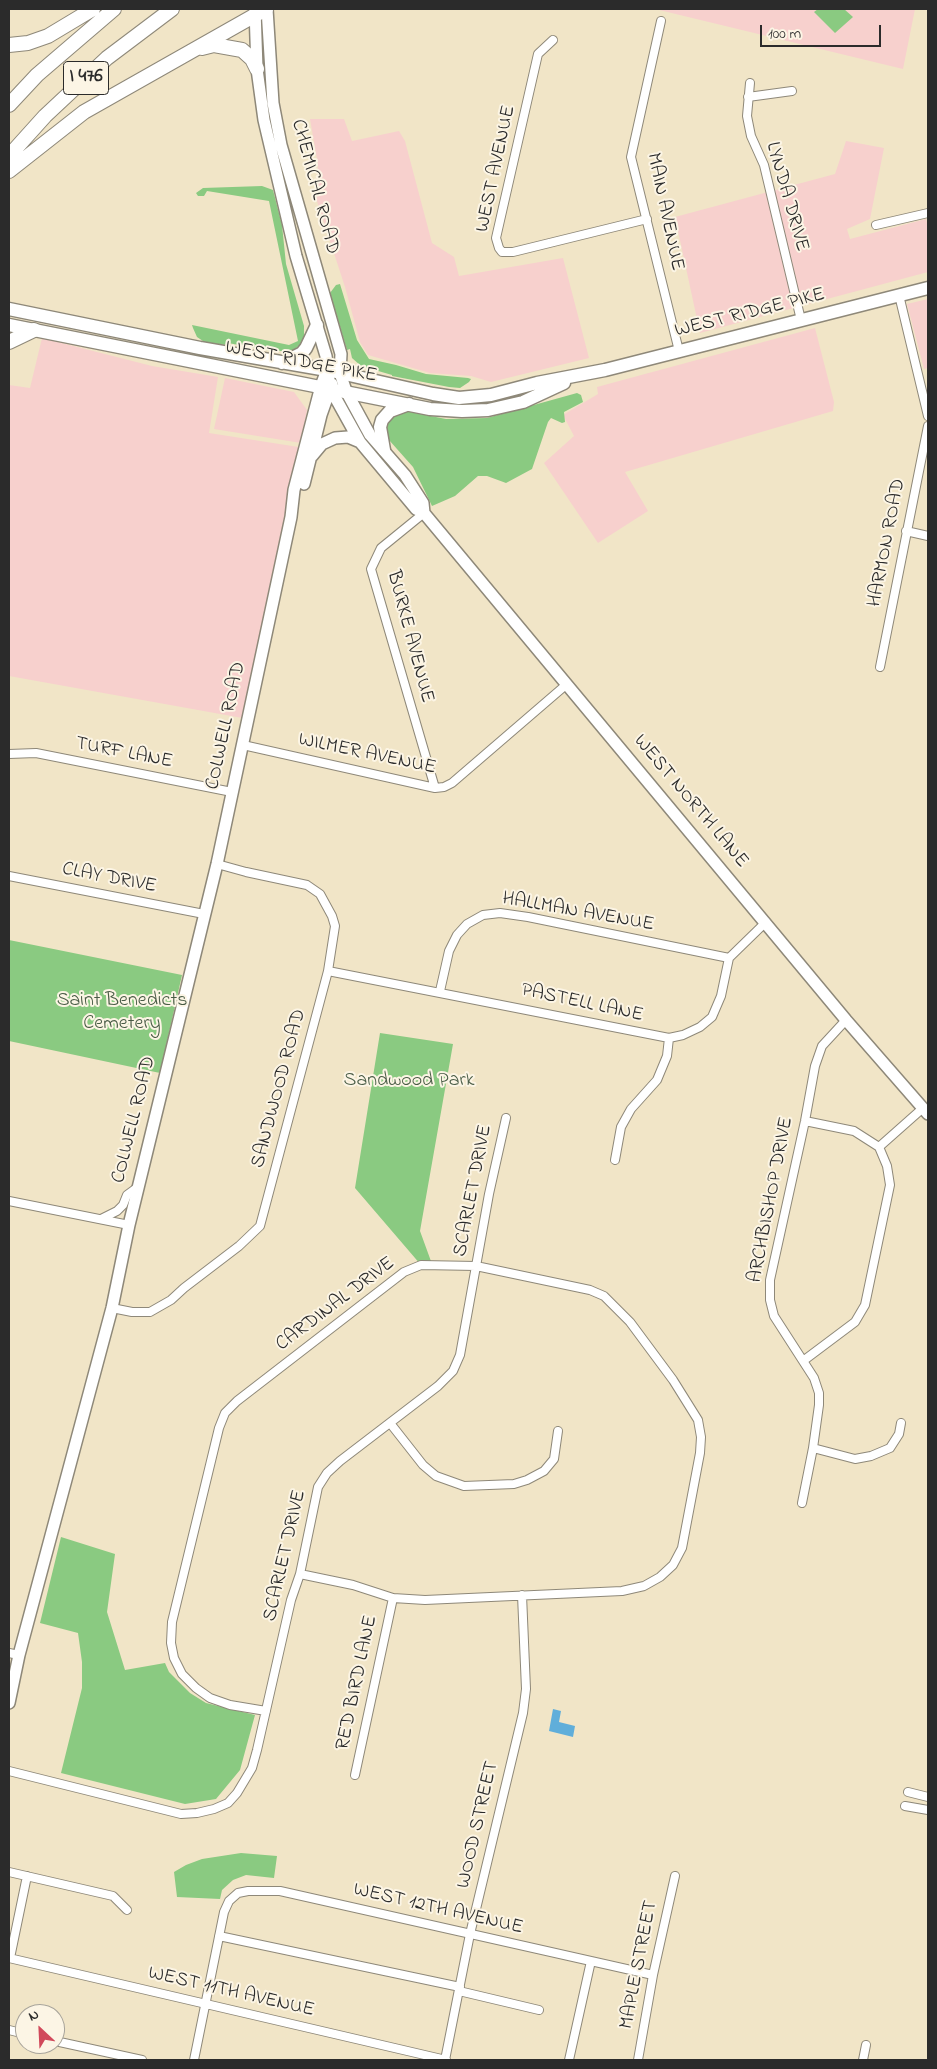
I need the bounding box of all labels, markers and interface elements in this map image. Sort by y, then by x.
scale bar [762,15,883,47]
text: 100 m [768,23,801,45]
road number: I 476 [64,62,108,94]
street label: WEST AVENUE [472,103,522,235]
street label: CHEMICAL ROAD [284,117,344,257]
street label: LYNDA DRIVE [759,139,813,255]
street label: MAIN AVENUE [640,151,688,273]
street label: WEST RIDGE PIKE [672,284,828,344]
street label: WEST RIDGE PIKE [223,337,379,389]
street label: HARMON ROAD [864,477,912,609]
street label: BURKE AVENUE [380,568,438,706]
street label: COLWELL ROAD [202,660,252,792]
street label: WILMER AVENUE [296,729,438,781]
street label: WEST NORTH LANE [627,730,753,874]
street label: TURF LANE [73,733,175,775]
street label: CLAY DRIVE [60,858,158,900]
street label: HALLMAN AVENUE [500,888,656,938]
street label: PASTELL LANE [519,979,645,1029]
park label: Saint Benedicts Cemetery [57,990,187,1037]
street label: SANDWOOD ROAD [247,1007,313,1171]
street label: COLWELL ROAD [108,1054,162,1186]
park label: Sandwood Park [344,1070,474,1094]
street label: ARCHBISHOP DRIVE [744,1115,800,1285]
street label: SCARLET DRIVE [449,1123,499,1259]
street label: CARDINAL DRIVE [272,1252,400,1358]
street label: SCARLET DRIVE [259,1488,313,1624]
street label: RED BIRD LANE [332,1613,384,1753]
street label: WOOD STREET [453,1759,505,1891]
street label: WEST 12TH AVENUE [351,1879,525,1941]
street label: MAPLE STREET [616,1899,664,2031]
street label: WEST 11TH AVENUE [146,1962,316,2024]
north arrow [15,2004,65,2054]
text: N [25,2004,43,2027]

